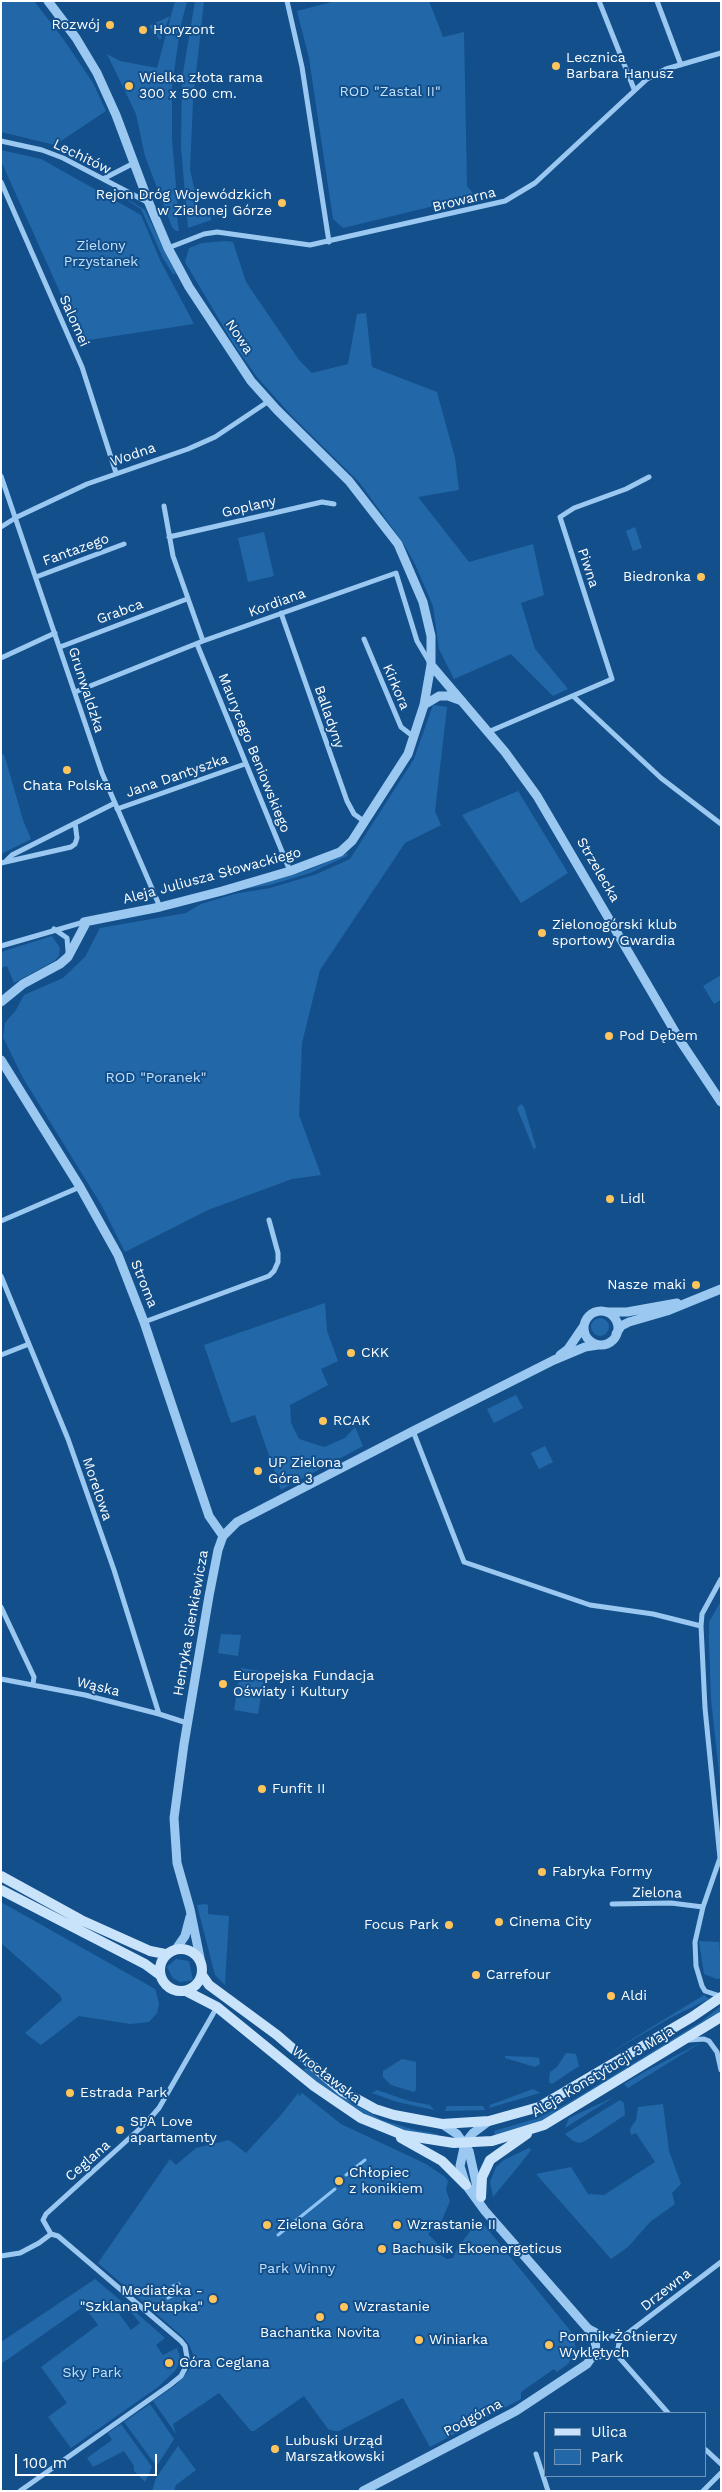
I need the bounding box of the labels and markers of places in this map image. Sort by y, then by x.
place label: Rozwój [52,17,100,33]
marker: Rozwój [104,19,116,31]
place label: Horyzont [153,22,215,38]
marker: Horyzont [137,24,149,36]
place label: Lecznica Barbara Hanusz [566,50,674,82]
marker: Lecznica Barbara Hanusz [550,60,562,72]
place label: Wielka złota rama 300 x 500 cm. [139,70,263,102]
marker: Wielka złota rama 300 x 500 cm. [123,80,135,92]
place label: Rejon Dróg Wojewódzkich w Zielonej Górze [96,187,272,220]
marker: Rejon Dróg Wojewódzkich w Zielonej Górze [276,197,288,209]
place label: Biedronka [623,569,691,585]
marker: Biedronka [695,571,707,583]
marker: Chata Polska [61,764,73,776]
place label: Chata Polska [23,778,111,794]
place label: Zielonogórski klub sportowy Gwardia [552,917,677,950]
marker: Zielonogórski klub sportowy Gwardia [536,927,548,939]
place label: Pod Dębem [619,1028,698,1044]
marker: Pod Dębem [603,1030,615,1042]
place label: Lidl [620,1191,645,1207]
marker: Lidl [604,1193,616,1205]
place label: Nasze maki [607,1277,686,1293]
marker: Nasze maki [690,1279,702,1291]
place label: CKK [361,1345,389,1361]
marker: CKK [345,1347,357,1359]
place label: RCAK [333,1413,370,1429]
marker: RCAK [317,1415,329,1427]
place label: UP Zielona Góra 3 [268,1455,341,1488]
marker: UP Zielona Góra 3 [252,1465,264,1477]
place label: Europejska Fundacja Oświaty i Kultury [233,1668,374,1700]
marker: Europejska Fundacja Oświaty i Kultury [217,1678,229,1690]
place label: Funfit II [272,1781,325,1797]
marker: Funfit II [256,1783,268,1795]
place label: Fabryka Formy [552,1864,652,1880]
marker: Fabryka Formy [536,1866,548,1878]
place label: Cinema City [509,1914,592,1930]
marker: Cinema City [493,1916,505,1928]
place label: Focus Park [364,1917,439,1933]
marker: Focus Park [443,1919,455,1931]
place label: Carrefour [486,1967,551,1983]
marker: Carrefour [470,1969,482,1981]
place label: Aldi [621,1988,647,2004]
marker: Aldi [605,1990,617,2002]
place label: Estrada Park [80,2085,167,2101]
marker: Estrada Park [64,2087,76,2099]
place label: SPA Love apartamenty [130,2114,217,2146]
marker: SPA Love apartamenty [114,2124,126,2136]
place label: Chłopiec z konikiem [349,2165,423,2198]
marker: Chłopiec z konikiem [333,2175,345,2187]
place label: Zielona Góra [277,2217,364,2233]
place label: Wzrastanie II [407,2217,496,2233]
marker: Zielona Góra [261,2219,273,2231]
marker: Wzrastanie II [391,2219,403,2231]
place label: Bachusik Ekoenergeticus [392,2241,562,2257]
marker: Bachusik Ekoenergeticus [376,2243,388,2255]
place label: Mediateka - "Szklana Pułapka" [80,2283,203,2316]
marker: Mediateka - "Szklana Pułapka" [207,2293,219,2305]
place label: Wzrastanie [354,2299,430,2315]
marker: Wzrastanie [338,2301,350,2313]
marker: Bachantka Novita [314,2311,326,2323]
place label: Bachantka Novita [260,2325,380,2341]
place label: Pomnik Żołnierzy Wyklętych [559,2329,677,2362]
place label: Winiarka [429,2332,488,2348]
marker: Winiarka [413,2334,425,2346]
marker: Pomnik Żołnierzy Wyklętych [543,2339,555,2351]
place label: Góra Ceglana [179,2355,270,2371]
marker: Góra Ceglana [163,2357,175,2369]
place label: Lubuski Urząd Marszałkowski [285,2433,385,2466]
marker: Lubuski Urząd Marszałkowski [269,2443,281,2455]

